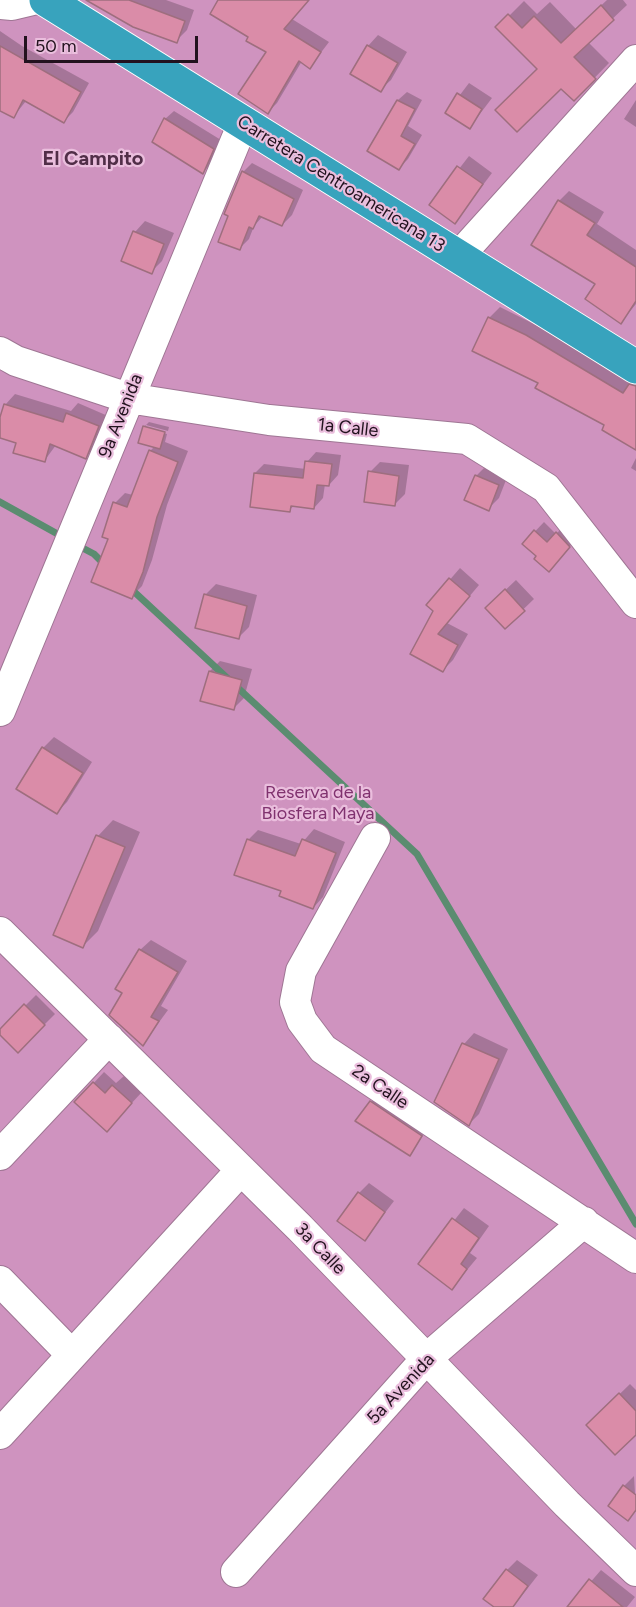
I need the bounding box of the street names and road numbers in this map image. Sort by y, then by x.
street label: Carretera Centroamericana 13 [233,111,449,257]
street label: 9a Avenida [94,371,148,461]
street label: 1a Calle [317,414,379,442]
street label: 2a Calle [348,1060,412,1114]
street label: 3a Calle [290,1219,350,1279]
street label: 5a Avenida [363,1349,439,1429]

